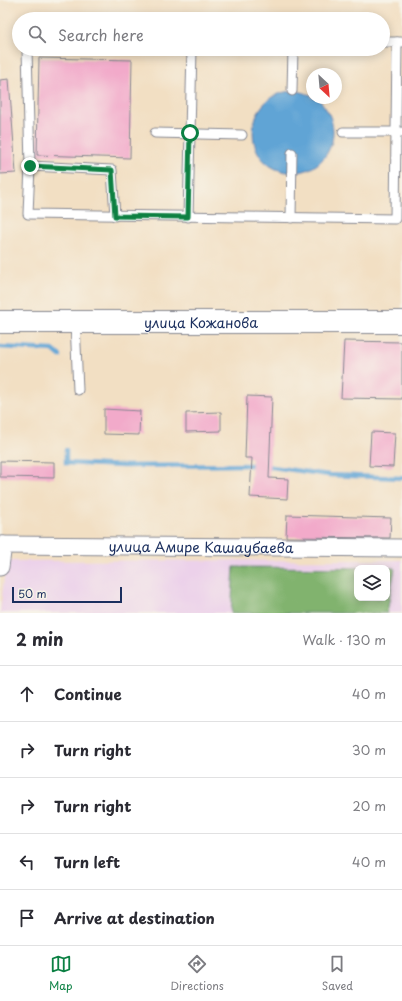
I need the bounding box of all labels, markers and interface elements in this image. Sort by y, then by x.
search box [12,12,390,56]
icon: search [26,23,48,45]
text: Search here [58,23,144,46]
north arrow [306,68,342,104]
route start [181,124,199,142]
route end [21,157,39,175]
street label: улица Кожанова [144,312,258,333]
street label: улица Амире Кашаубаева [108,535,294,558]
map controls [354,565,390,601]
button: layers [354,565,390,601]
scale bar [12,585,122,604]
text: 50 m [18,585,47,602]
text: 2 min [16,626,63,652]
text: Walk · 130 m [303,630,386,649]
text: Continue [54,682,122,705]
icon: ahead [16,683,38,705]
text: 40 m [352,684,386,703]
text: Turn right [54,738,131,761]
icon: right [16,739,38,761]
text: 30 m [352,740,386,759]
text: Turn right [54,794,131,817]
icon: right [16,795,38,817]
text: 20 m [352,796,386,815]
text: Turn left [54,850,120,873]
icon: left [16,851,38,873]
text: 40 m [352,852,386,871]
text: Arrive at destination [54,906,215,929]
icon: arrive [16,907,38,929]
tab: Map [49,953,72,994]
tab: Directions [170,953,224,994]
tab: Saved [322,953,353,994]

